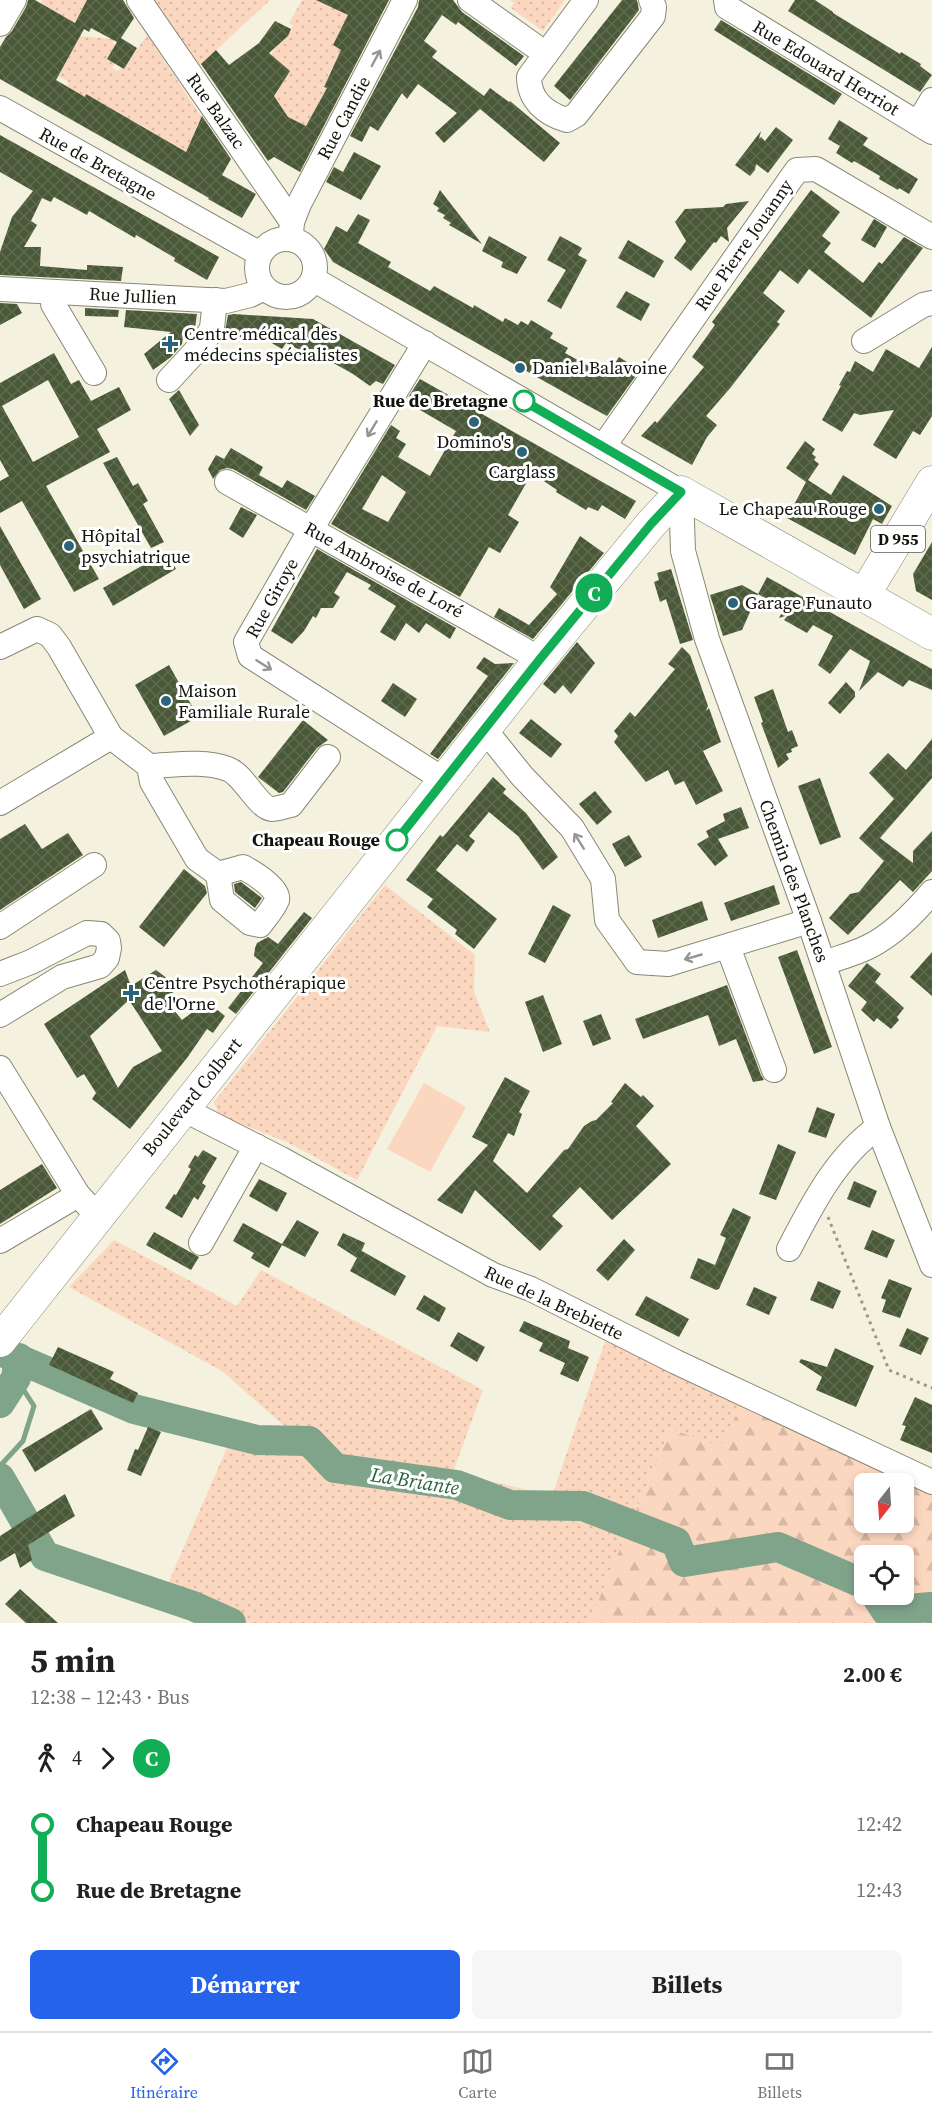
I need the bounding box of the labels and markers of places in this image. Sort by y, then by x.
place label: Centre médical des médecins spécialistes [184,321,358,367]
marker: Centre médical des médecins spécialistes [161,335,179,353]
place label: Daniel Balavoine [532,355,667,380]
marker: Daniel Balavoine [513,361,527,375]
place label: Rue de Bretagne [373,388,508,413]
marker: Rue de Bretagne [513,390,535,412]
marker: Domino's [467,415,481,429]
place label: Domino's [437,429,512,454]
marker: Carglass [515,445,529,459]
place label: Carglass [489,459,556,484]
place label: Le Chapeau Rouge [719,496,867,521]
marker: Le Chapeau Rouge [872,502,886,516]
place label: Hôpital psychiatrique [81,523,190,569]
marker: Hôpital psychiatrique [62,539,76,553]
place label: Garage Funauto [745,590,872,615]
marker: Garage Funauto [726,596,740,610]
place label: Maison Familiale Rurale [178,678,310,724]
marker: Maison Familiale Rurale [159,694,173,708]
place label: Chapeau Rouge [252,827,380,852]
marker: Chapeau Rouge [386,829,408,851]
place label: Centre Psychothérapique de l'Orne [144,970,346,1016]
marker: Centre Psychothérapique de l'Orne [122,984,140,1002]

